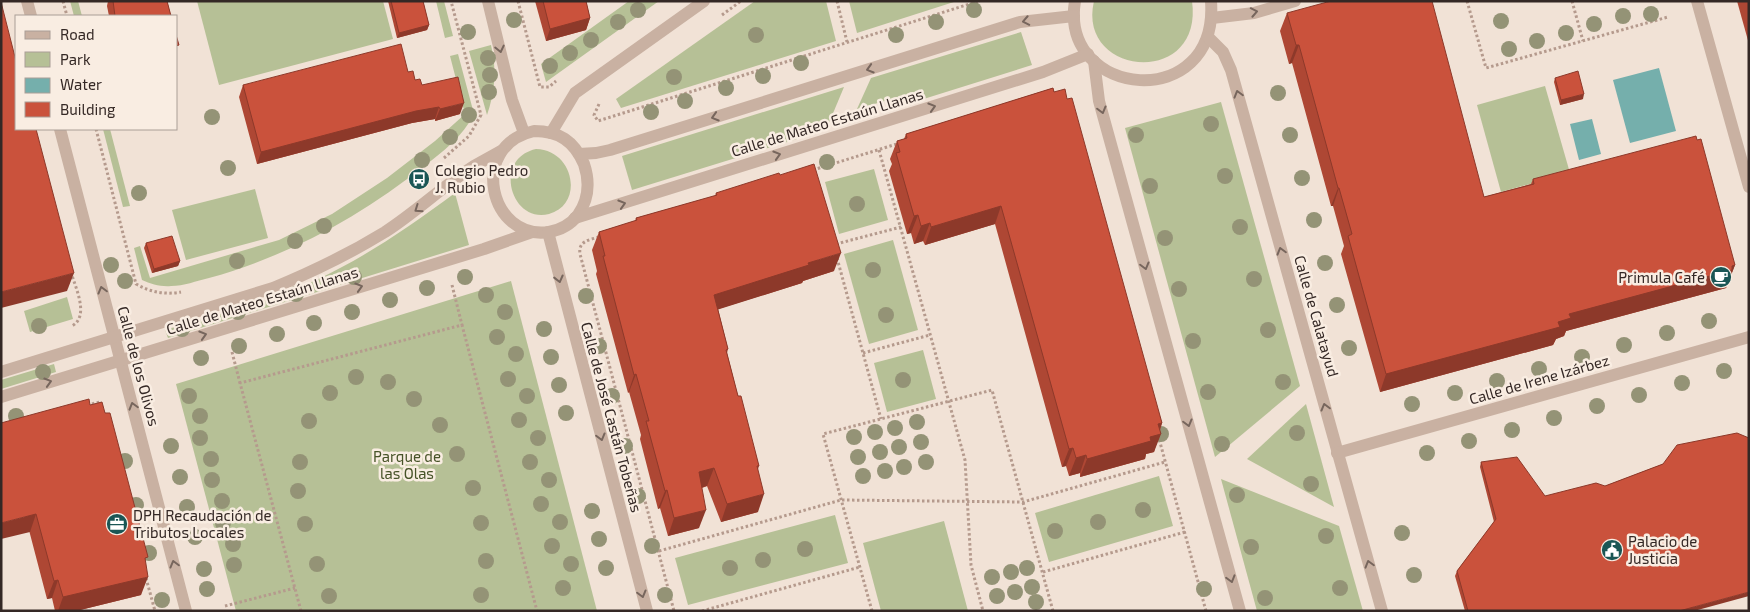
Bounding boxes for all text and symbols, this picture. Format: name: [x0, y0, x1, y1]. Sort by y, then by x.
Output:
one-way arrow: [1249, 7, 1258, 18]
legend: [15, 15, 178, 130]
one-way arrow: [1021, 15, 1030, 26]
text: Road: [60, 25, 95, 43]
one-way arrow: [494, 44, 505, 53]
text: Park: [60, 50, 91, 68]
one-way arrow: [867, 63, 875, 73]
text: Water: [60, 75, 102, 93]
street label: Calle de Mateo Estaún Llanas: [729, 84, 925, 160]
one-way arrow: [1233, 91, 1243, 99]
text: Building: [60, 100, 116, 118]
one-way arrow: [928, 102, 936, 112]
one-way arrow: [1096, 105, 1106, 113]
one-way arrow: [712, 112, 720, 122]
one-way arrow: [773, 151, 781, 161]
place label: Colegio Pedro J. Rubio: [435, 161, 528, 196]
bus stop icon: Colegio Pedro J. Rubio: [407, 167, 431, 191]
one-way arrow: [617, 199, 626, 209]
one-way arrow: [414, 203, 423, 212]
one-way arrow: [1277, 247, 1287, 255]
street label: Calle de Calatayud: [1291, 253, 1343, 379]
street label: Calle de Mateo Estaún Llanas: [164, 262, 360, 338]
one-way arrow: [1139, 262, 1150, 271]
cafe icon: Primula Café: [1709, 265, 1733, 289]
place label: Primula Café: [1618, 268, 1705, 286]
one-way arrow: [553, 275, 564, 284]
one-way arrow: [354, 283, 362, 293]
one-way arrow: [97, 285, 108, 294]
street label: Calle de los Olivos: [114, 304, 164, 428]
street label: Calle de José Castán Tobeñas: [578, 320, 646, 514]
one-way arrow: [199, 331, 207, 341]
street label: Calle de Irene Izárbez: [1467, 350, 1611, 408]
one-way arrow: [43, 378, 51, 388]
one-way arrow: [128, 403, 138, 411]
one-way arrow: [1320, 403, 1331, 412]
one-way arrow: [1182, 418, 1193, 427]
one-way arrow: [595, 432, 606, 441]
park label: Parque de las Olas: [373, 447, 441, 482]
place label: DPH Recaudación de Tributos Locales: [133, 506, 272, 541]
office icon: DPH Recaudación de Tributos Locales: [105, 512, 129, 536]
place label: Palacio de Justicia: [1628, 532, 1697, 567]
public building icon: Palacio de Justicia: [1600, 538, 1624, 562]
one-way arrow: [169, 559, 180, 568]
one-way arrow: [1364, 560, 1374, 568]
one-way arrow: [1226, 575, 1236, 583]
one-way arrow: [637, 589, 647, 597]

